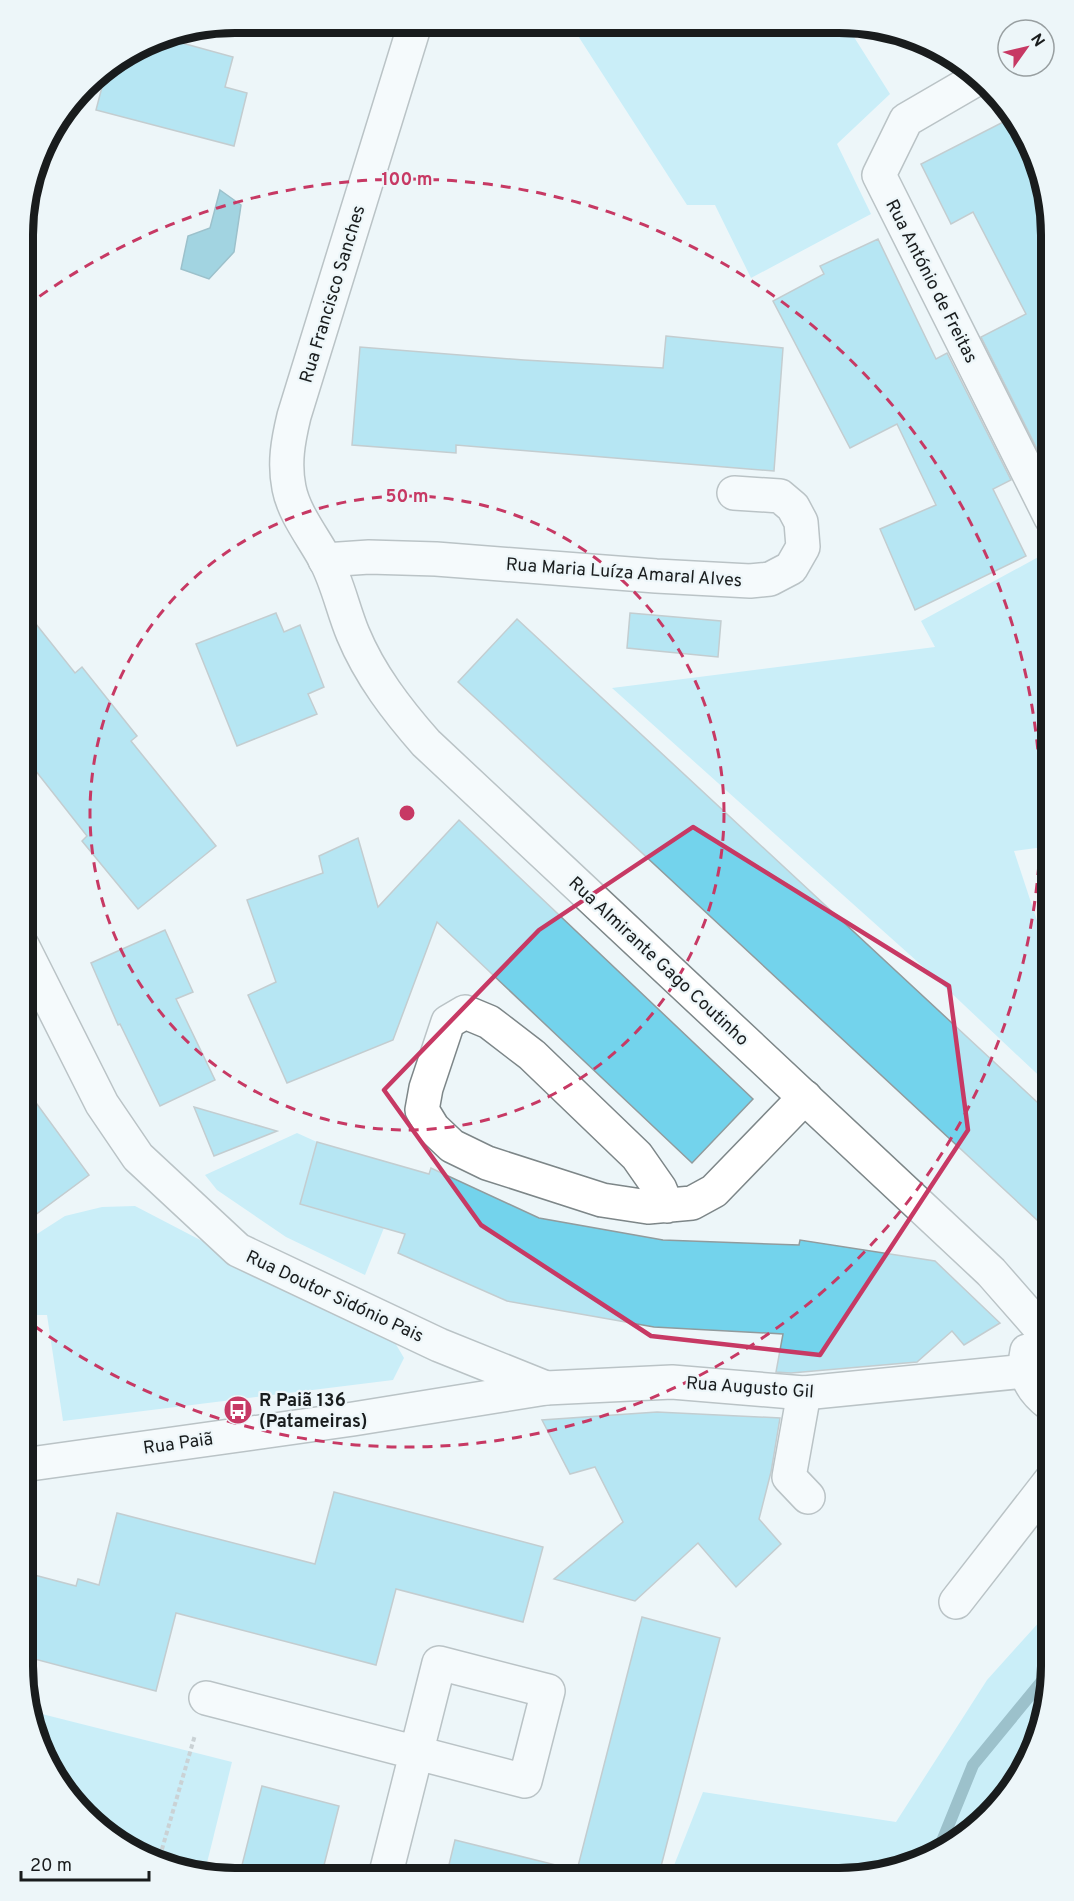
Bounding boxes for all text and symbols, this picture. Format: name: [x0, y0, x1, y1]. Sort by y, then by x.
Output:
north arrow: [996, 18, 1056, 78]
text: N: [1025, 30, 1048, 51]
text: 100 m: [381, 169, 433, 192]
street label: Rua António de Freitas: [879, 196, 982, 367]
street label: Rua Francisco Sanches: [295, 203, 371, 386]
text: 50 m: [385, 486, 429, 509]
street label: Rua Maria Luíza Amaral Alves: [505, 554, 743, 593]
centre of rings: [397, 803, 417, 823]
street label: Rua Almirante Gago Coutinho: [563, 872, 753, 1052]
street label: Rua Doutor Sidónio Pais: [242, 1246, 427, 1349]
street label: Rua Augusto Gil: [685, 1373, 815, 1404]
place label: R Paiã 136 (Patameiras): [259, 1390, 368, 1434]
bus stop icon: R Paiã 136 (Patameiras): [222, 1394, 254, 1426]
street label: Rua Paiã: [142, 1428, 215, 1461]
scale bar: [21, 1844, 148, 1882]
text: 20 m: [30, 1855, 72, 1878]

